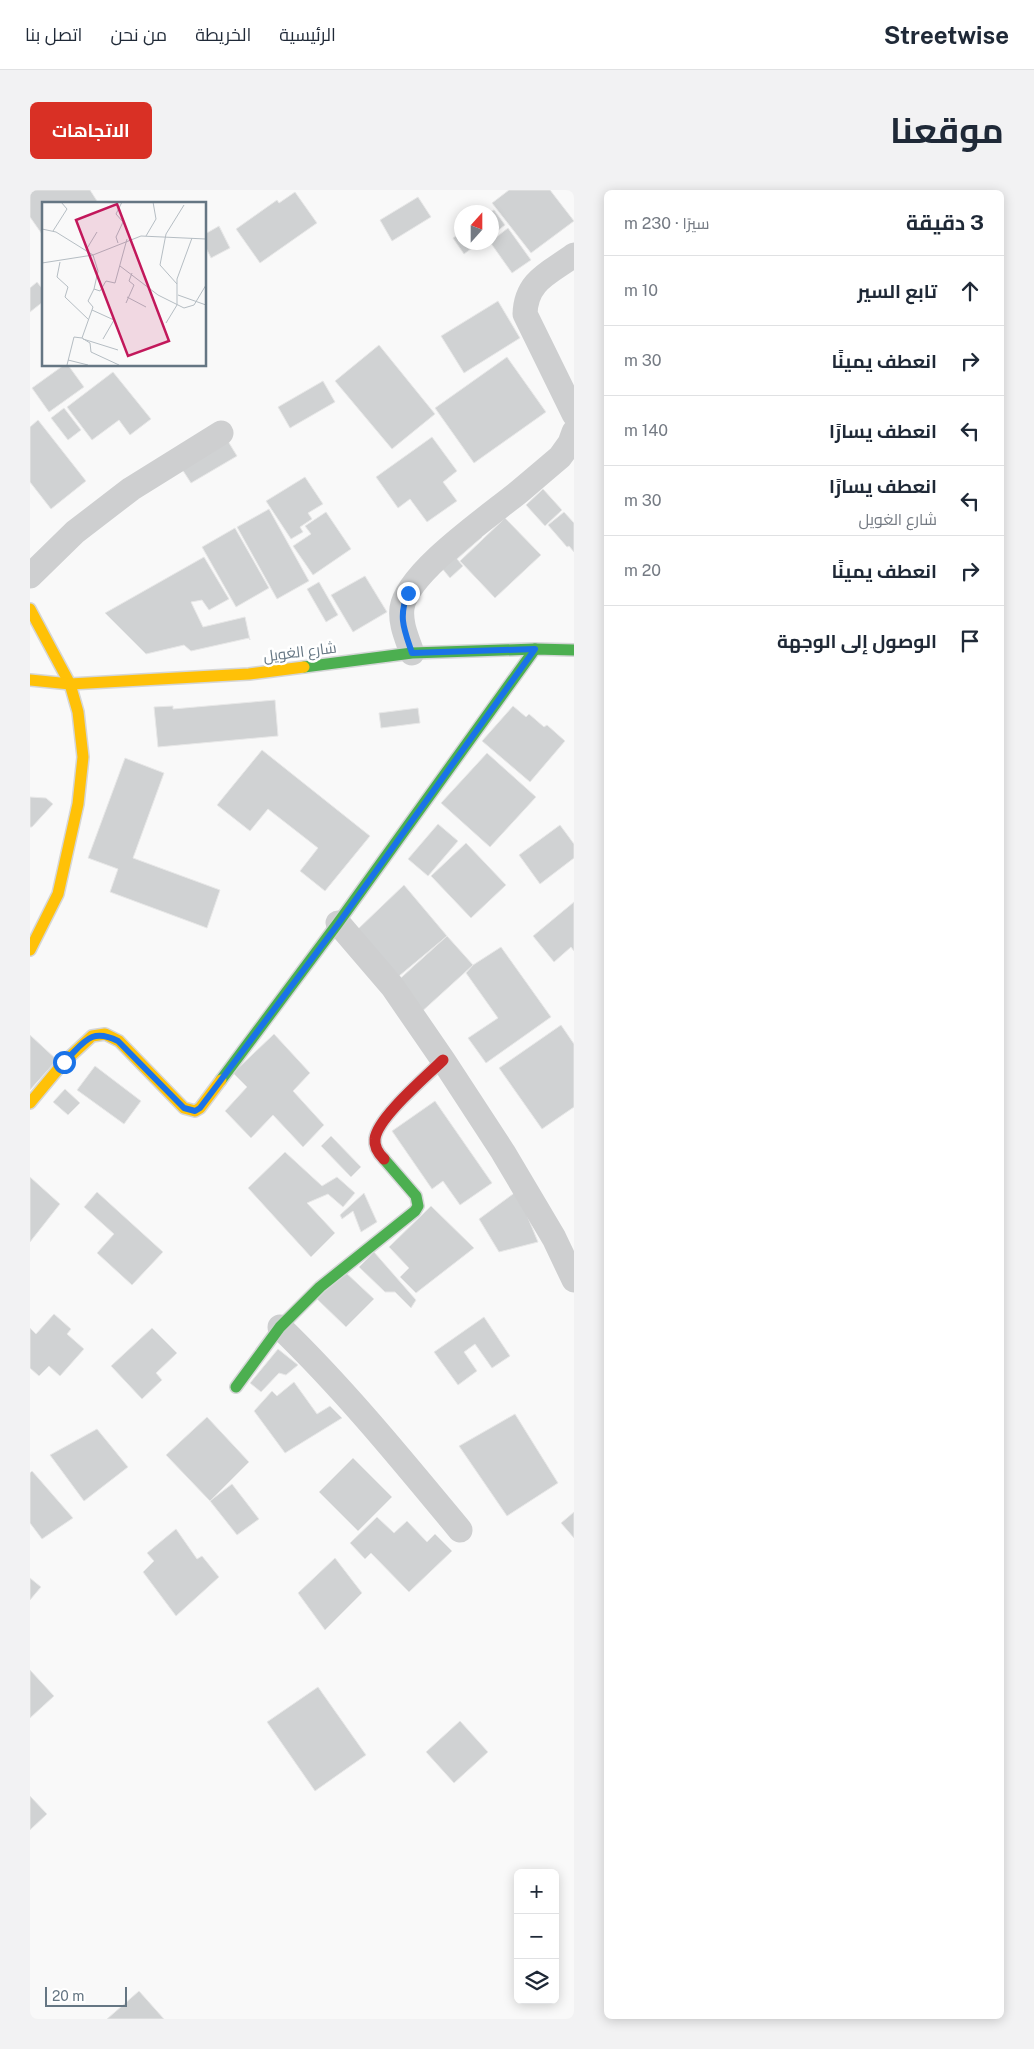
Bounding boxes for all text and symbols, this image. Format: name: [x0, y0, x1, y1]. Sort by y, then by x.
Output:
text: Streetwise: [884, 21, 1009, 49]
text: اتصل بنا: [25, 24, 82, 45]
text: من نحن: [110, 24, 167, 45]
text: الخريطة: [195, 24, 251, 45]
text: الرئيسية: [279, 24, 336, 45]
button: الاتجاهات: [30, 102, 152, 159]
text: موقعنا: [890, 110, 1004, 151]
inset map: [42, 202, 206, 366]
north arrow: [454, 205, 499, 250]
text: 3 دقيقة: [906, 210, 984, 235]
text: سيرًا · 230 m: [624, 214, 709, 233]
icon: ahead: [956, 277, 984, 305]
text: تابع السير: [857, 280, 937, 302]
text: 10 m: [624, 281, 658, 300]
icon: right: [956, 347, 984, 375]
text: انعطف يمينًا: [831, 350, 937, 372]
text: 30 m: [624, 351, 662, 370]
icon: left: [956, 417, 984, 445]
text: انعطف يسارًا: [829, 420, 937, 442]
text: 140 m: [624, 421, 668, 440]
text: انعطف يسارًا: [829, 475, 937, 497]
icon: left: [956, 487, 984, 515]
text: 30 m: [624, 491, 662, 510]
text: شارع الغويل: [859, 510, 937, 529]
icon: right: [956, 557, 984, 585]
text: انعطف يمينًا: [831, 560, 937, 582]
text: 20 m: [624, 561, 661, 580]
route end: [397, 582, 420, 605]
icon: arrive: [956, 627, 984, 655]
text: الوصول إلى الوجهة: [777, 630, 937, 652]
street label: شارع الغويل: [262, 639, 338, 667]
route start: [53, 1051, 76, 1074]
map controls: [514, 1869, 559, 2004]
button: +: [514, 1869, 559, 1914]
button: −: [514, 1914, 559, 1959]
button: layers: [514, 1959, 559, 2004]
scale bar: [45, 1984, 128, 2007]
text: 20 m: [52, 1988, 84, 2004]

